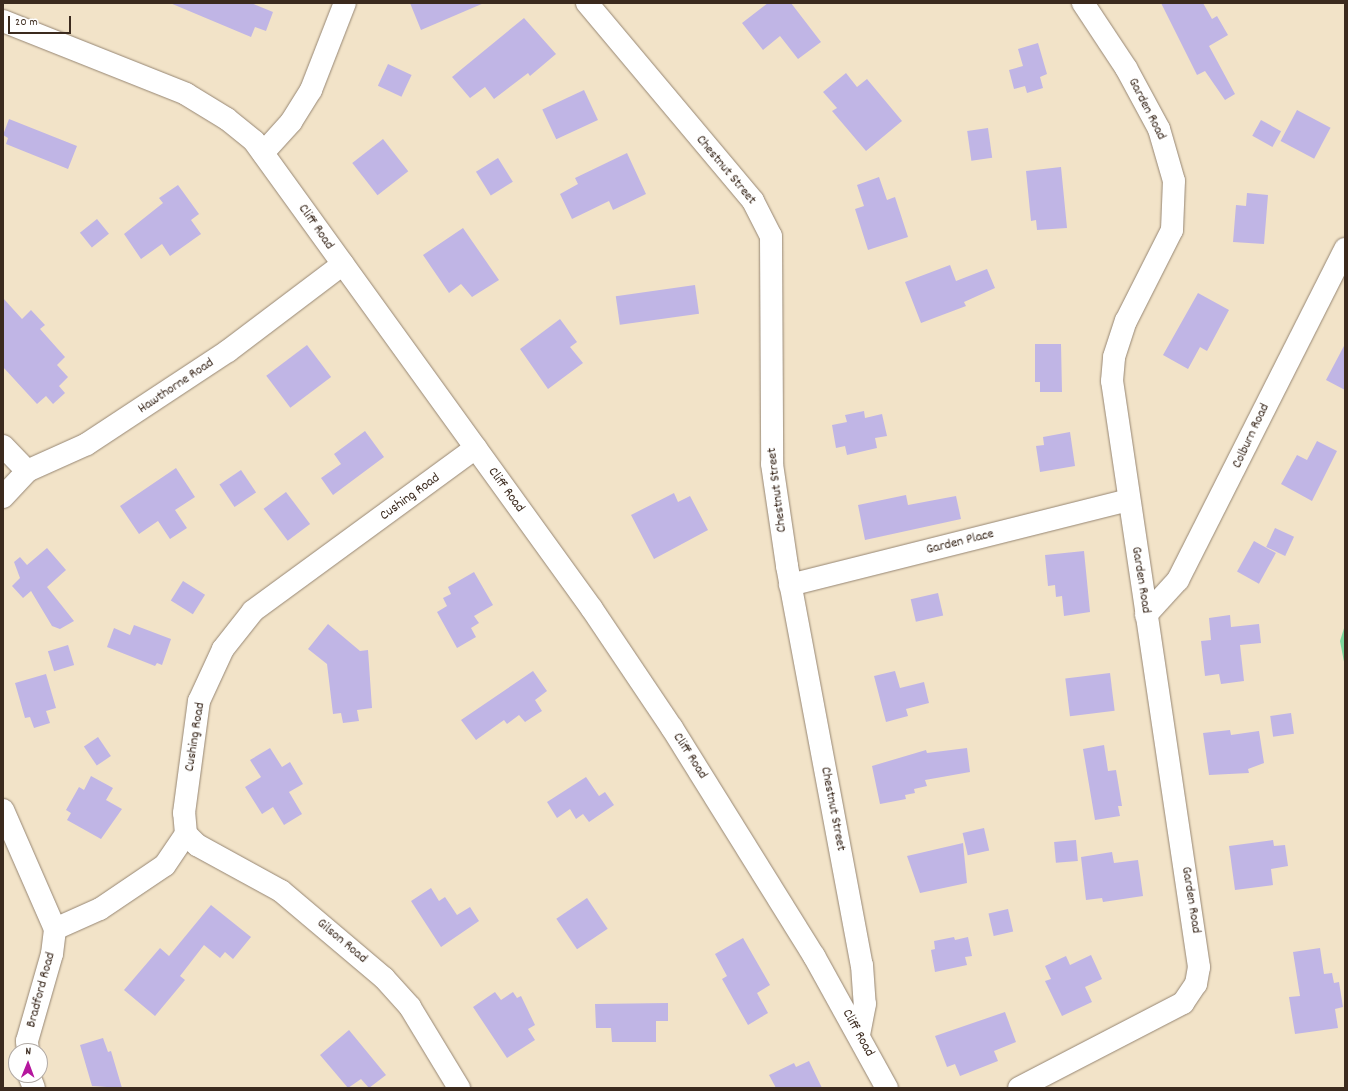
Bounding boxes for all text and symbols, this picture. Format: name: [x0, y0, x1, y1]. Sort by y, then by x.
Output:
scale bar: [10, 8, 73, 34]
text: 20 m: [15, 14, 38, 31]
street label: Garden Road: [1124, 75, 1170, 143]
street label: Chestnut Street: [692, 132, 760, 208]
street label: Cliff Road: [294, 201, 338, 253]
street label: Hawthorne Road: [135, 354, 217, 418]
street label: Colburn Road: [1229, 401, 1273, 471]
street label: Chestnut Street: [763, 447, 791, 533]
street label: Cliff Road: [484, 464, 528, 516]
street label: Cushing Road: [377, 470, 443, 524]
street label: Garden Place: [924, 525, 996, 559]
street label: Garden Road: [1127, 545, 1155, 615]
street label: Cushing Road: [181, 701, 209, 773]
street label: Cliff Road: [669, 730, 711, 782]
street label: Chestnut Street: [817, 765, 849, 853]
street label: Garden Road: [1177, 865, 1205, 935]
street label: Gilson Road: [313, 915, 371, 967]
street label: Bradford Road: [23, 951, 59, 1029]
street label: Cliff Road: [838, 1006, 878, 1060]
north arrow: [8, 1043, 48, 1083]
text: N: [25, 1044, 31, 1060]

